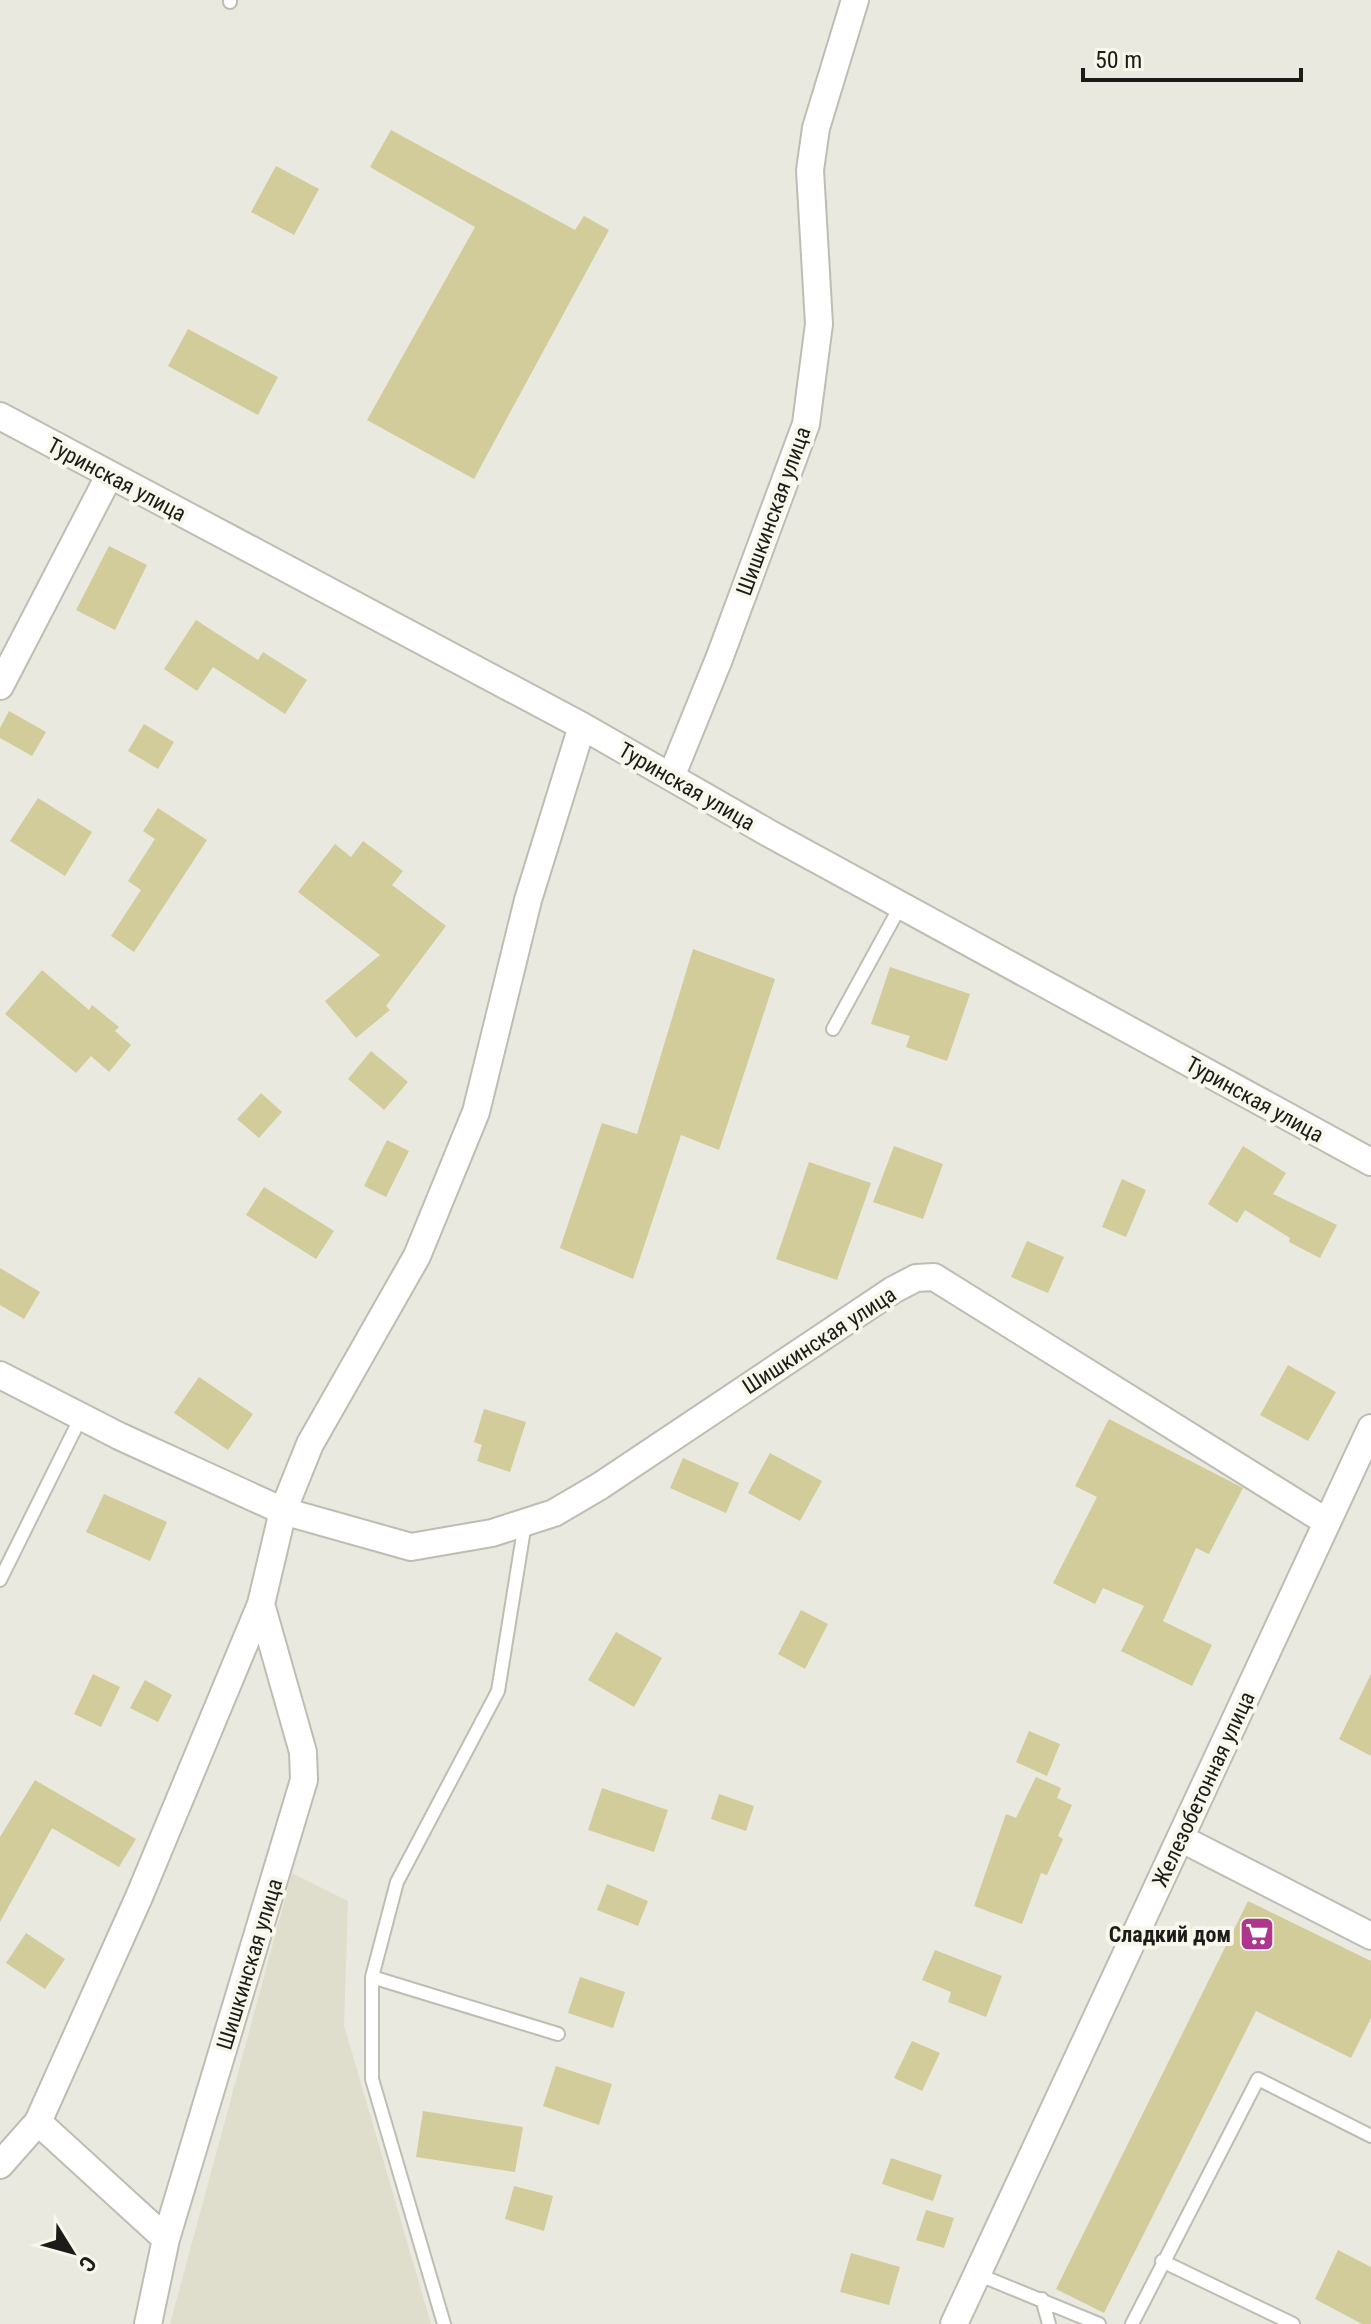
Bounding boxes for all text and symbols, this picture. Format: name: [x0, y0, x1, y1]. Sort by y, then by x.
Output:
scale bar: [1083, 32, 1301, 82]
text: 50 m: [1095, 46, 1142, 74]
street label: Шишкинская улица: [731, 423, 816, 599]
street label: Туринская улица: [43, 432, 190, 526]
street label: Туринская улица: [614, 737, 759, 836]
street label: Туринская улица: [1182, 1051, 1328, 1148]
street label: Шишкинская улица: [738, 1282, 901, 1399]
street label: Железобетонная улица: [1147, 1688, 1260, 1891]
street label: Шишкинская улица: [212, 1875, 287, 2053]
supermarket icon: Сладкий дом: [1238, 1915, 1276, 1953]
place label: Сладкий дом: [1109, 1922, 1231, 1947]
north arrow: [32, 2212, 112, 2292]
text: С: [74, 2251, 101, 2276]

